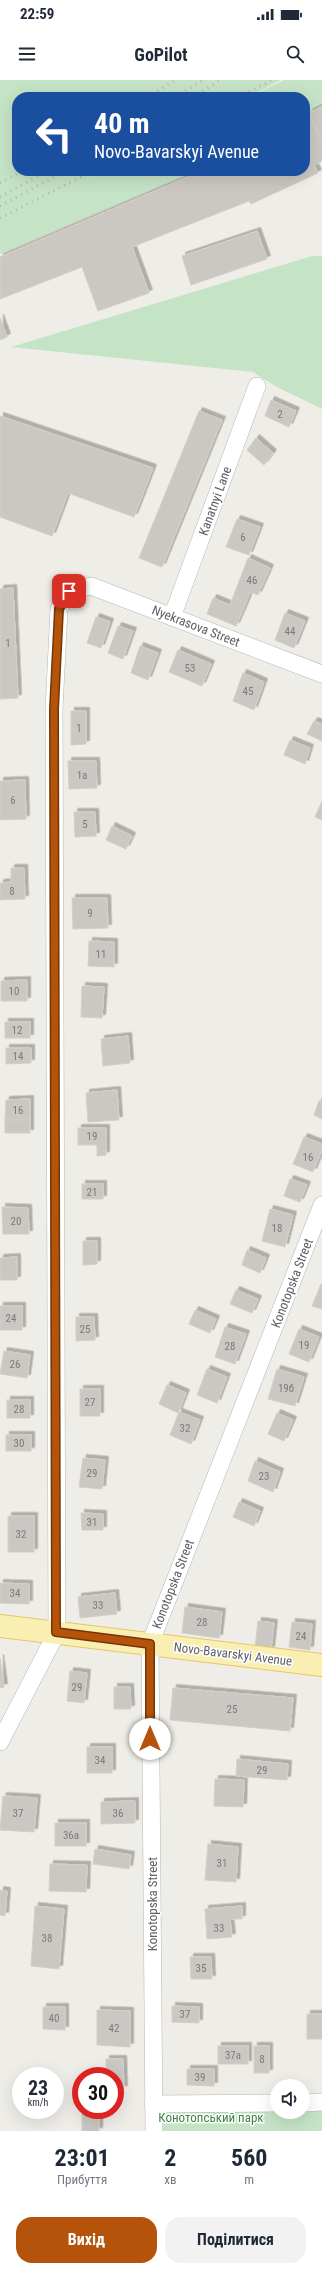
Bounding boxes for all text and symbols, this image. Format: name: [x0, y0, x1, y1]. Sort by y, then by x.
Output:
text: 22:59: [20, 5, 54, 23]
icon: menu: [16, 43, 38, 65]
icon: search: [284, 43, 306, 65]
text: GoPilot: [134, 44, 188, 65]
text: 40 m: [94, 107, 150, 140]
icon: left: [28, 108, 80, 160]
text: Novo-Bavarskyi Avenue: [94, 141, 259, 162]
house number: 2: [277, 408, 283, 421]
street label: Kanatnyi Lane: [196, 465, 234, 537]
house number: 6: [240, 531, 246, 544]
pin: [52, 574, 86, 608]
house number: 46: [247, 574, 257, 587]
icon: arrive: [58, 580, 80, 602]
street label: Nyekrasova Street: [150, 602, 242, 650]
house number: 44: [285, 625, 296, 638]
house number: 1: [5, 637, 11, 650]
house number: 53: [185, 662, 195, 675]
house number: 45: [243, 685, 253, 698]
house number: 1: [76, 722, 82, 735]
house number: 1а: [77, 769, 87, 782]
house number: 6: [10, 794, 16, 807]
house number: 5: [82, 818, 88, 831]
house number: 8: [9, 885, 15, 898]
house number: 9: [87, 907, 93, 920]
house number: 11: [96, 948, 106, 961]
house number: 10: [9, 985, 19, 998]
house number: 12: [12, 1024, 22, 1037]
house number: 14: [13, 1050, 24, 1063]
house number: 16: [13, 1104, 23, 1117]
house number: 19: [87, 1130, 97, 1143]
house number: 16: [303, 1151, 313, 1164]
house number: 21: [87, 1186, 97, 1199]
house number: 20: [11, 1215, 21, 1228]
house number: 18: [272, 1222, 282, 1235]
street label: Konotopska Street: [268, 1236, 316, 1330]
house number: 24: [6, 1312, 17, 1325]
house number: 25: [80, 1323, 90, 1336]
house number: 19: [299, 1339, 309, 1352]
house number: 28: [225, 1340, 235, 1353]
house number: 26: [10, 1358, 20, 1371]
house number: 19б: [278, 1382, 294, 1395]
house number: 27: [85, 1396, 95, 1409]
house number: 28: [14, 1403, 24, 1416]
house number: 32: [180, 1422, 190, 1435]
house number: 30: [14, 1437, 24, 1450]
house number: 29: [87, 1467, 97, 1480]
house number: 23: [259, 1470, 269, 1483]
house number: 31: [87, 1516, 97, 1529]
house number: 32: [16, 1528, 26, 1541]
street label: Konotopska Street: [149, 1537, 197, 1631]
house number: 34: [10, 1587, 21, 1600]
house number: 33: [93, 1599, 103, 1612]
house number: 28: [197, 1616, 207, 1629]
house number: 24: [296, 1630, 307, 1643]
street label: Novo-Bavarskyi Avenue: [173, 1639, 293, 1669]
house number: 29: [72, 1681, 82, 1694]
house number: 25: [227, 1703, 237, 1716]
position arrow: [129, 1718, 171, 1760]
house number: 34: [95, 1754, 106, 1767]
house number: 29: [257, 1764, 267, 1777]
house number: 37: [13, 1807, 23, 1820]
house number: 36: [113, 1807, 123, 1820]
house number: 36а: [63, 1829, 79, 1842]
street label: Konotopska Street: [145, 1857, 160, 1951]
house number: 31: [217, 1857, 227, 1870]
house number: 33: [214, 1922, 224, 1935]
house number: 38: [42, 1932, 52, 1945]
house number: 35: [196, 1962, 206, 1975]
house number: 37: [180, 2008, 190, 2021]
house number: 40: [49, 2012, 59, 2025]
house number: 42: [109, 2022, 119, 2035]
house number: 37а: [225, 2049, 241, 2062]
house number: 8: [259, 2053, 265, 2066]
speed limit sign: 30: [72, 2067, 124, 2119]
house number: 39: [195, 2071, 205, 2084]
text: 23: [28, 2076, 48, 2100]
map controls: [270, 2079, 310, 2119]
button: sound: [270, 2079, 310, 2119]
text: km/h: [28, 2097, 48, 2108]
park label: Конотопський парк: [158, 2110, 264, 2125]
text: 23:01: [55, 2144, 110, 2172]
text: 2: [164, 2144, 176, 2172]
text: 560: [231, 2144, 267, 2172]
text: Прибуття: [57, 2172, 107, 2187]
text: хв: [164, 2172, 176, 2187]
text: m: [244, 2172, 254, 2187]
button: Вихід: [16, 2217, 157, 2263]
button: Поділитися: [165, 2217, 306, 2263]

